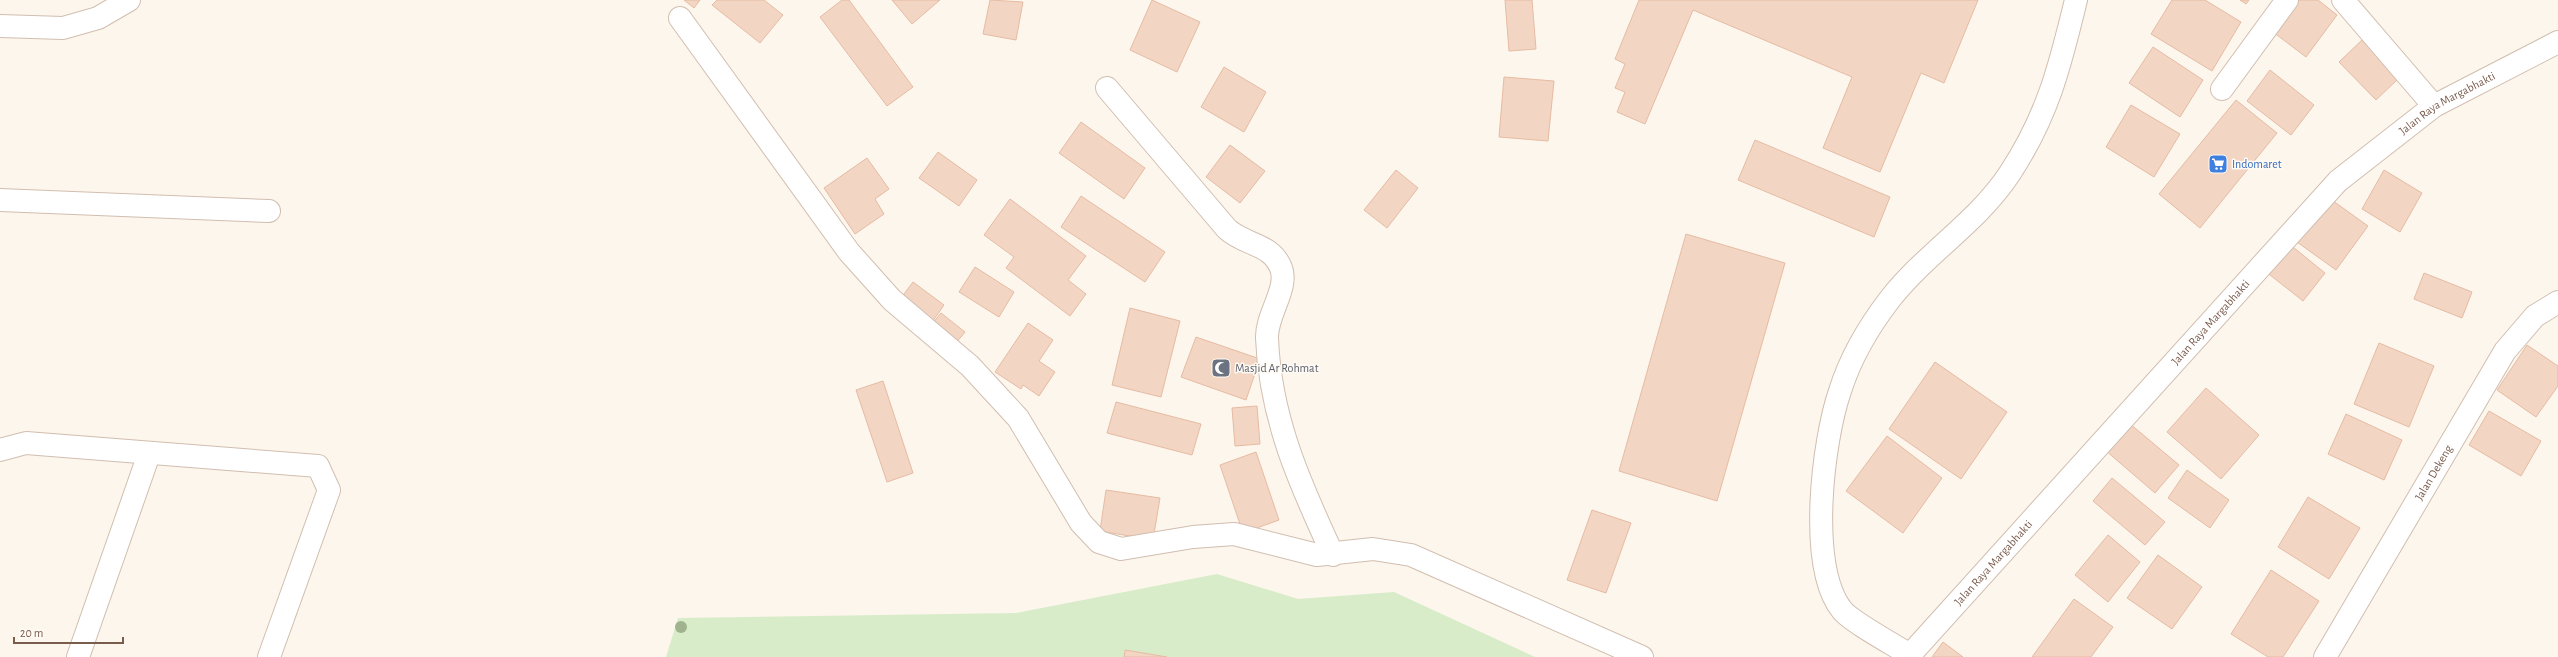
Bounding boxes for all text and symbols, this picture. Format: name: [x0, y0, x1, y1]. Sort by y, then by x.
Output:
street label: Jalan Raya Margabhakti: [2397, 70, 2497, 137]
supermarket icon: Indomaret: [2207, 153, 2229, 175]
place label: Indomaret: [2232, 158, 2282, 170]
street label: Jalan Raya Margabhakti: [2169, 277, 2252, 367]
mosque icon: Masjid Ar Rohmat: [1210, 357, 1232, 379]
place label: Masjid Ar Rohmat: [1235, 362, 1319, 375]
street label: Jalan Dekeng: [2413, 443, 2454, 502]
street label: Jalan Raya Margabhakti: [1952, 518, 2034, 608]
scale bar: [14, 619, 123, 645]
text: 20 m: [20, 627, 43, 639]

